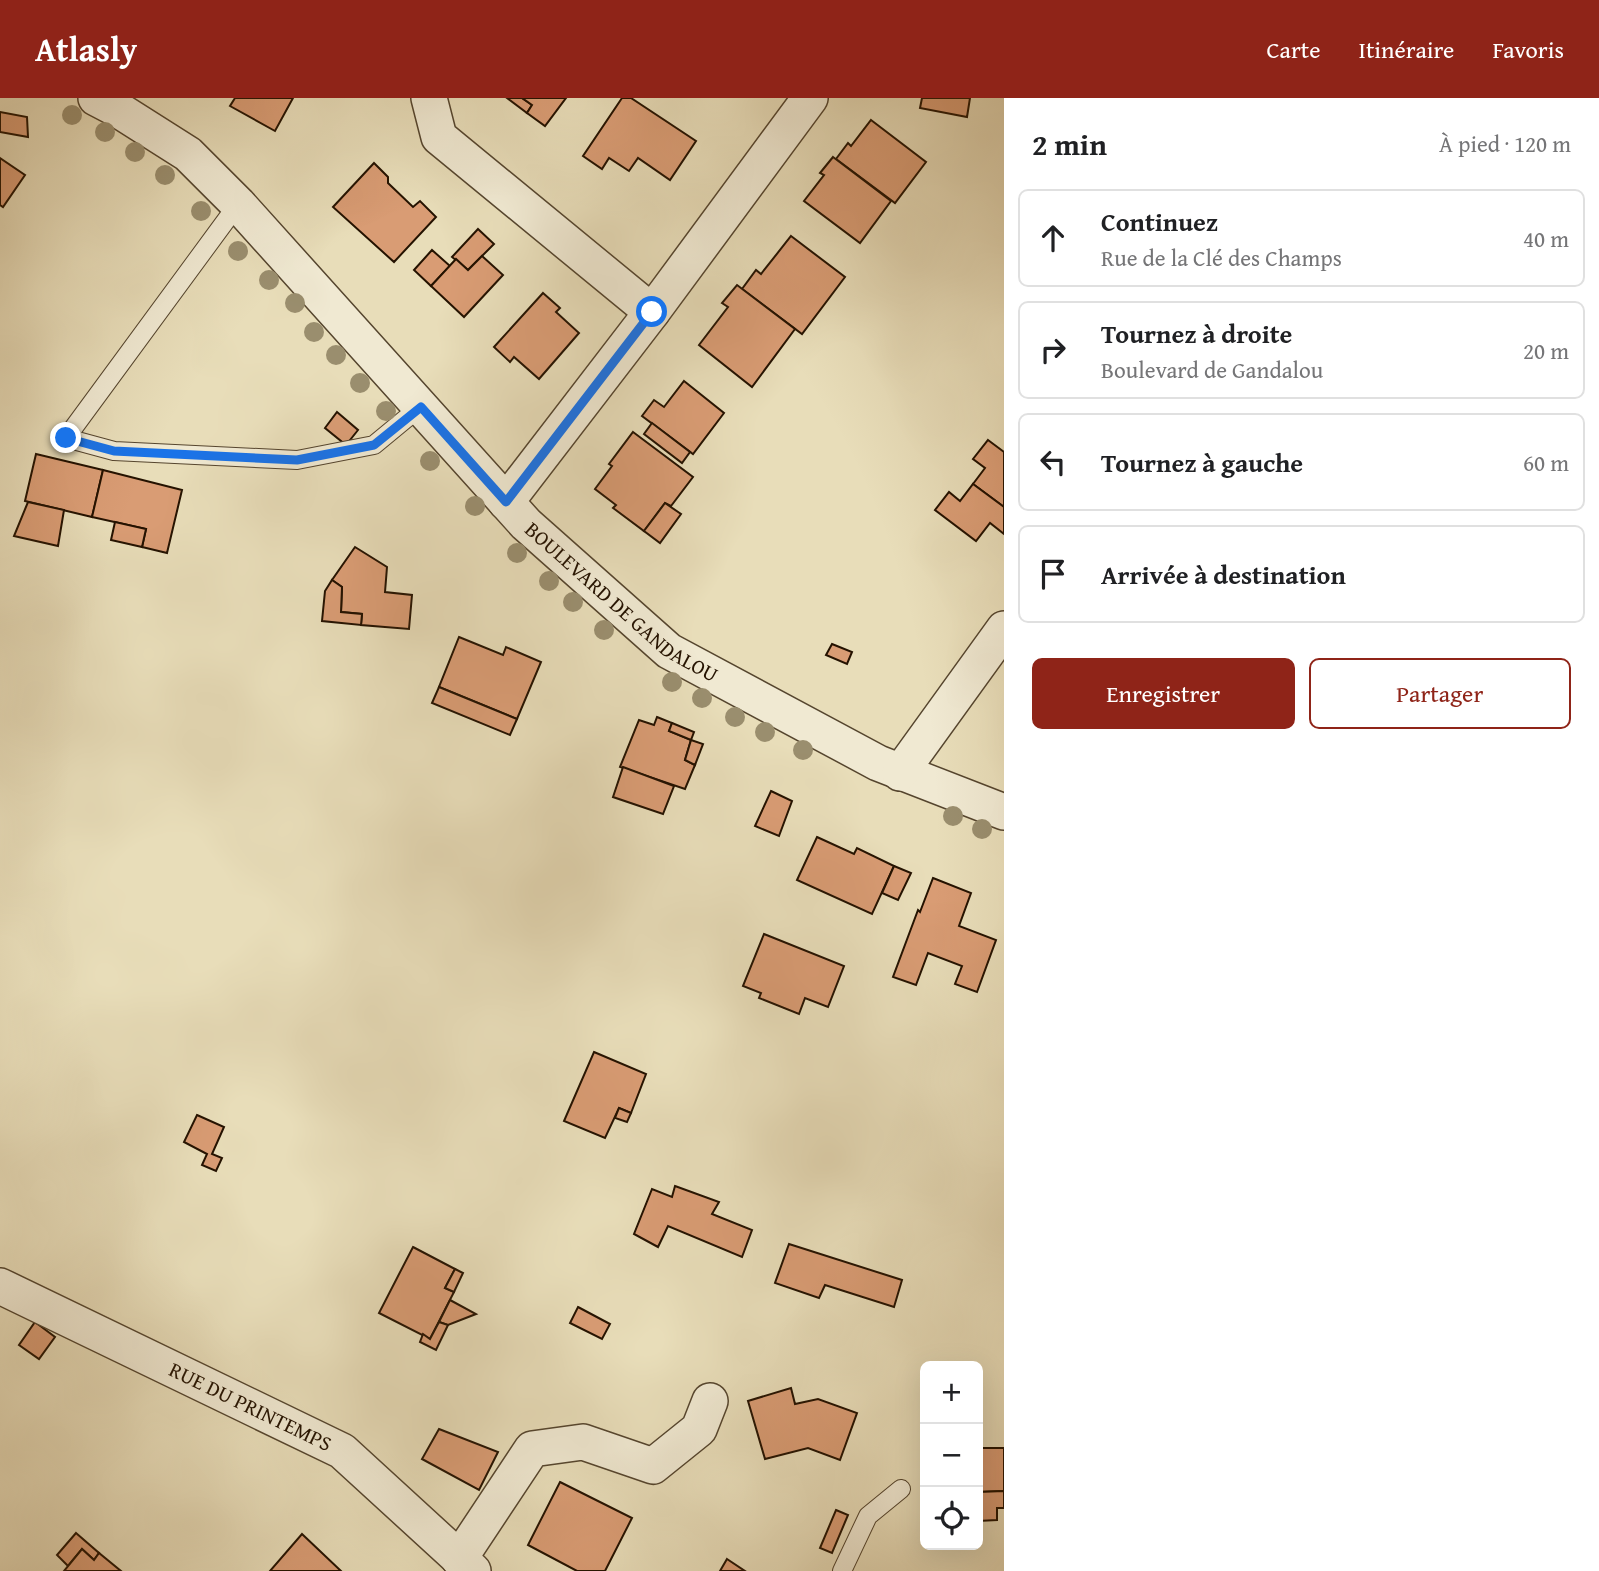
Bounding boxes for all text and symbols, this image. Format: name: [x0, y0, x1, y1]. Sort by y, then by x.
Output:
text: Atlasly: [35, 25, 137, 73]
text: Carte: [1267, 32, 1321, 67]
text: Itinéraire: [1359, 32, 1454, 67]
text: Favoris: [1492, 32, 1564, 67]
text: 2 min: [1032, 122, 1107, 166]
text: À pied · 120 m: [1439, 127, 1571, 160]
text: Continuez: [1101, 202, 1218, 241]
icon: ahead: [1034, 219, 1072, 257]
text: 40 m: [1523, 222, 1569, 255]
text: Rue de la Clé des Champs: [1101, 241, 1342, 274]
route start: [636, 296, 667, 327]
text: Tournez à droite: [1101, 314, 1292, 353]
icon: right: [1034, 331, 1072, 369]
text: 20 m: [1523, 334, 1569, 367]
text: Boulevard de Gandalou: [1101, 353, 1323, 386]
route end: [50, 422, 81, 453]
icon: left: [1034, 443, 1072, 481]
text: Tournez à gauche: [1101, 443, 1303, 482]
text: 60 m: [1523, 446, 1569, 479]
street label: BOULEVARD DE GANDALOU: [518, 514, 724, 690]
icon: arrive: [1034, 555, 1072, 593]
text: Arrivée à destination: [1101, 555, 1346, 594]
button: Enregistrer: [1032, 658, 1295, 729]
button: Partager: [1309, 658, 1571, 729]
street label: RUE DU PRINTEMPS: [164, 1354, 337, 1459]
map controls: [920, 1361, 983, 1550]
button: +: [920, 1361, 983, 1424]
button: −: [920, 1424, 983, 1487]
button: locate: [920, 1487, 983, 1550]

